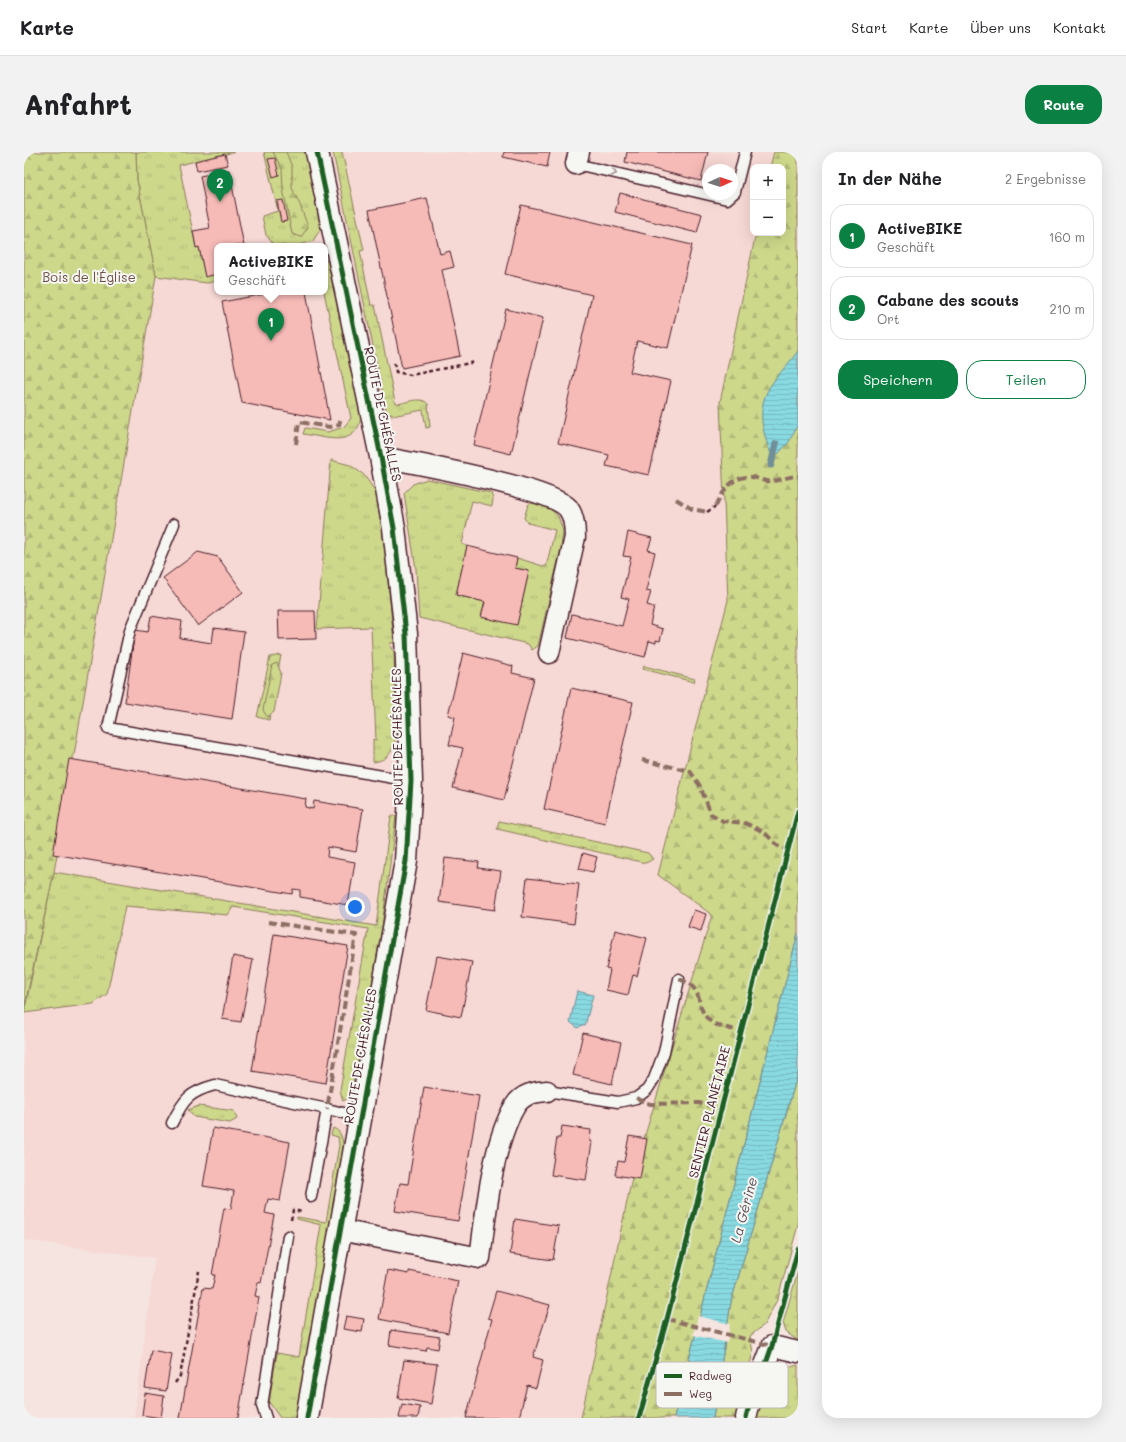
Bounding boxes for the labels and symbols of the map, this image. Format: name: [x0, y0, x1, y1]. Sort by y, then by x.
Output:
north arrow: [702, 164, 738, 200]
one-way arrow: [611, 168, 617, 176]
pin: 2: [207, 169, 233, 202]
park label: Bois de l'Église: [42, 268, 136, 285]
pin: 1: [258, 308, 284, 341]
street label: ROUTE DE CHÉSALLES: [361, 345, 406, 483]
street label: ROUTE DE CHÉSALLES: [387, 668, 406, 806]
your location: [345, 897, 365, 917]
street label: ROUTE DE CHÉSALLES: [339, 987, 380, 1125]
street label: SENTIER PLANÉTAIRE: [684, 1044, 733, 1180]
water label: La Gérine: [726, 1175, 761, 1245]
legend: [656, 1362, 788, 1408]
text: Radweg: [689, 1368, 732, 1383]
text: Weg: [689, 1386, 712, 1401]

